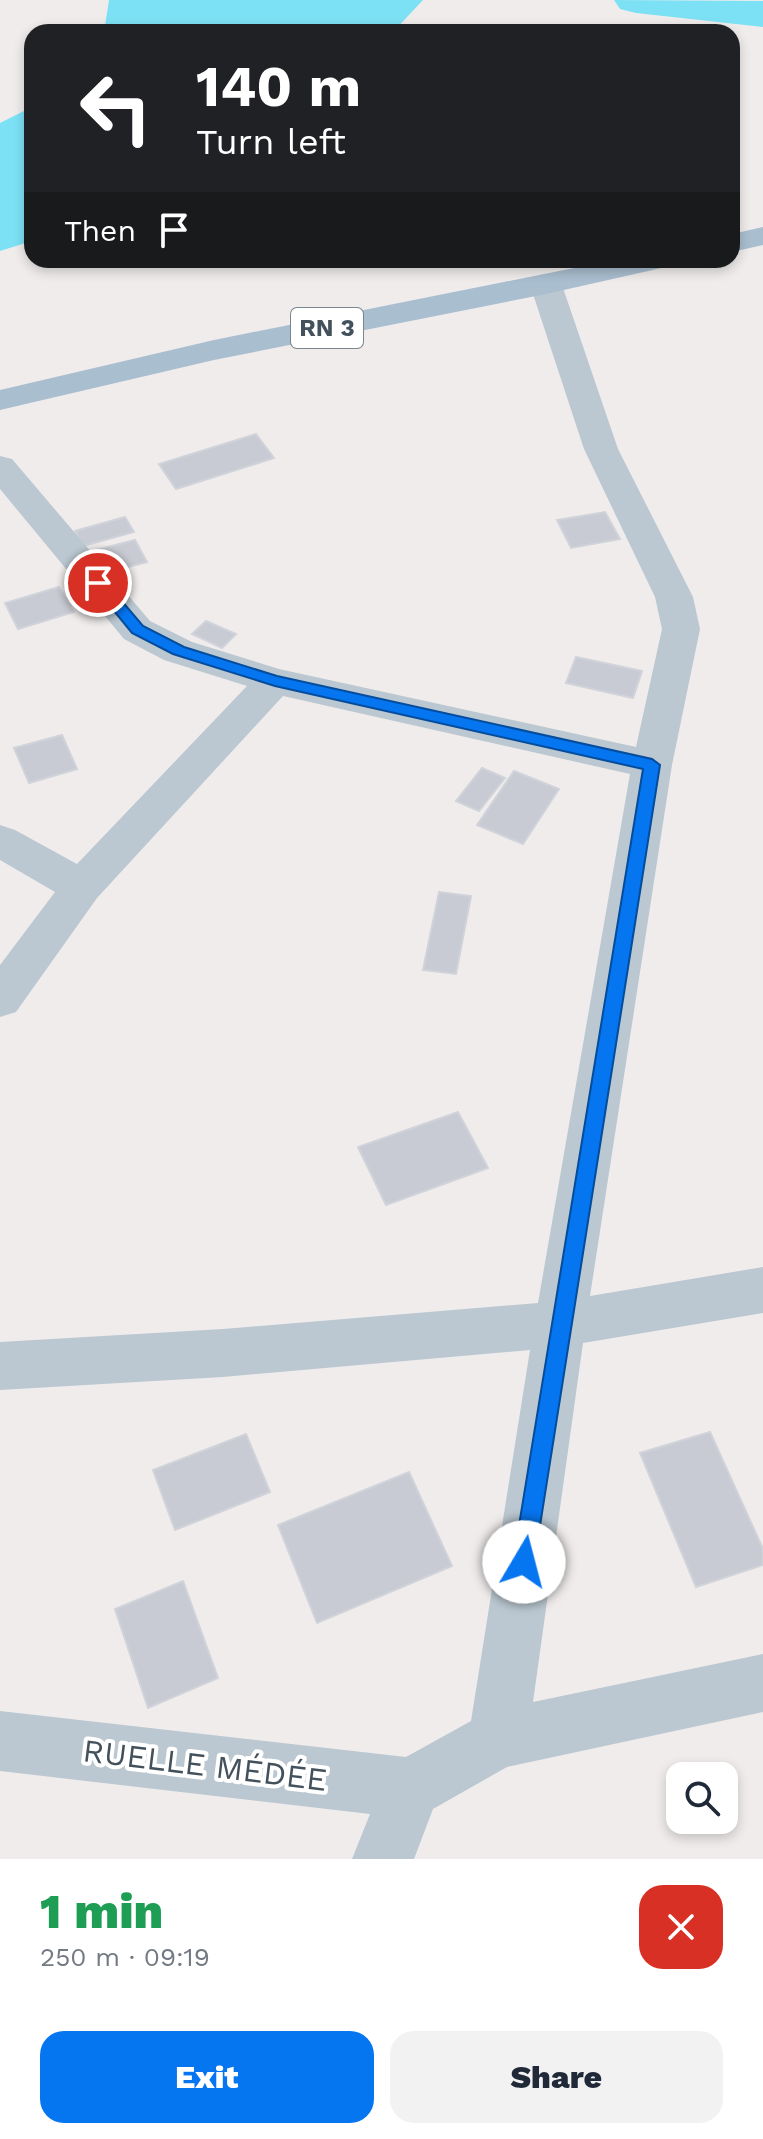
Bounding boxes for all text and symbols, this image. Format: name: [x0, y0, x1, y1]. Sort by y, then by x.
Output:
text: 140 m: [196, 54, 361, 120]
icon: left: [64, 56, 168, 160]
text: Turn left: [196, 121, 346, 163]
icon: arrive: [152, 208, 196, 252]
text: Then: [64, 213, 136, 248]
road number: RN 3: [291, 308, 363, 348]
pin: [64, 549, 132, 617]
icon: arrive: [76, 561, 120, 605]
position arrow: [482, 1520, 566, 1604]
street label: RUELLE MÉDÉE: [81, 1731, 329, 1799]
map controls: [666, 1762, 738, 1834]
button: search: [666, 1762, 738, 1834]
text: 1 min: [40, 1883, 163, 1940]
button: close: [639, 1885, 723, 1969]
text: 250 m · 09:19: [40, 1942, 210, 1972]
button: Exit: [40, 2031, 374, 2123]
button: Share: [390, 2031, 723, 2123]

